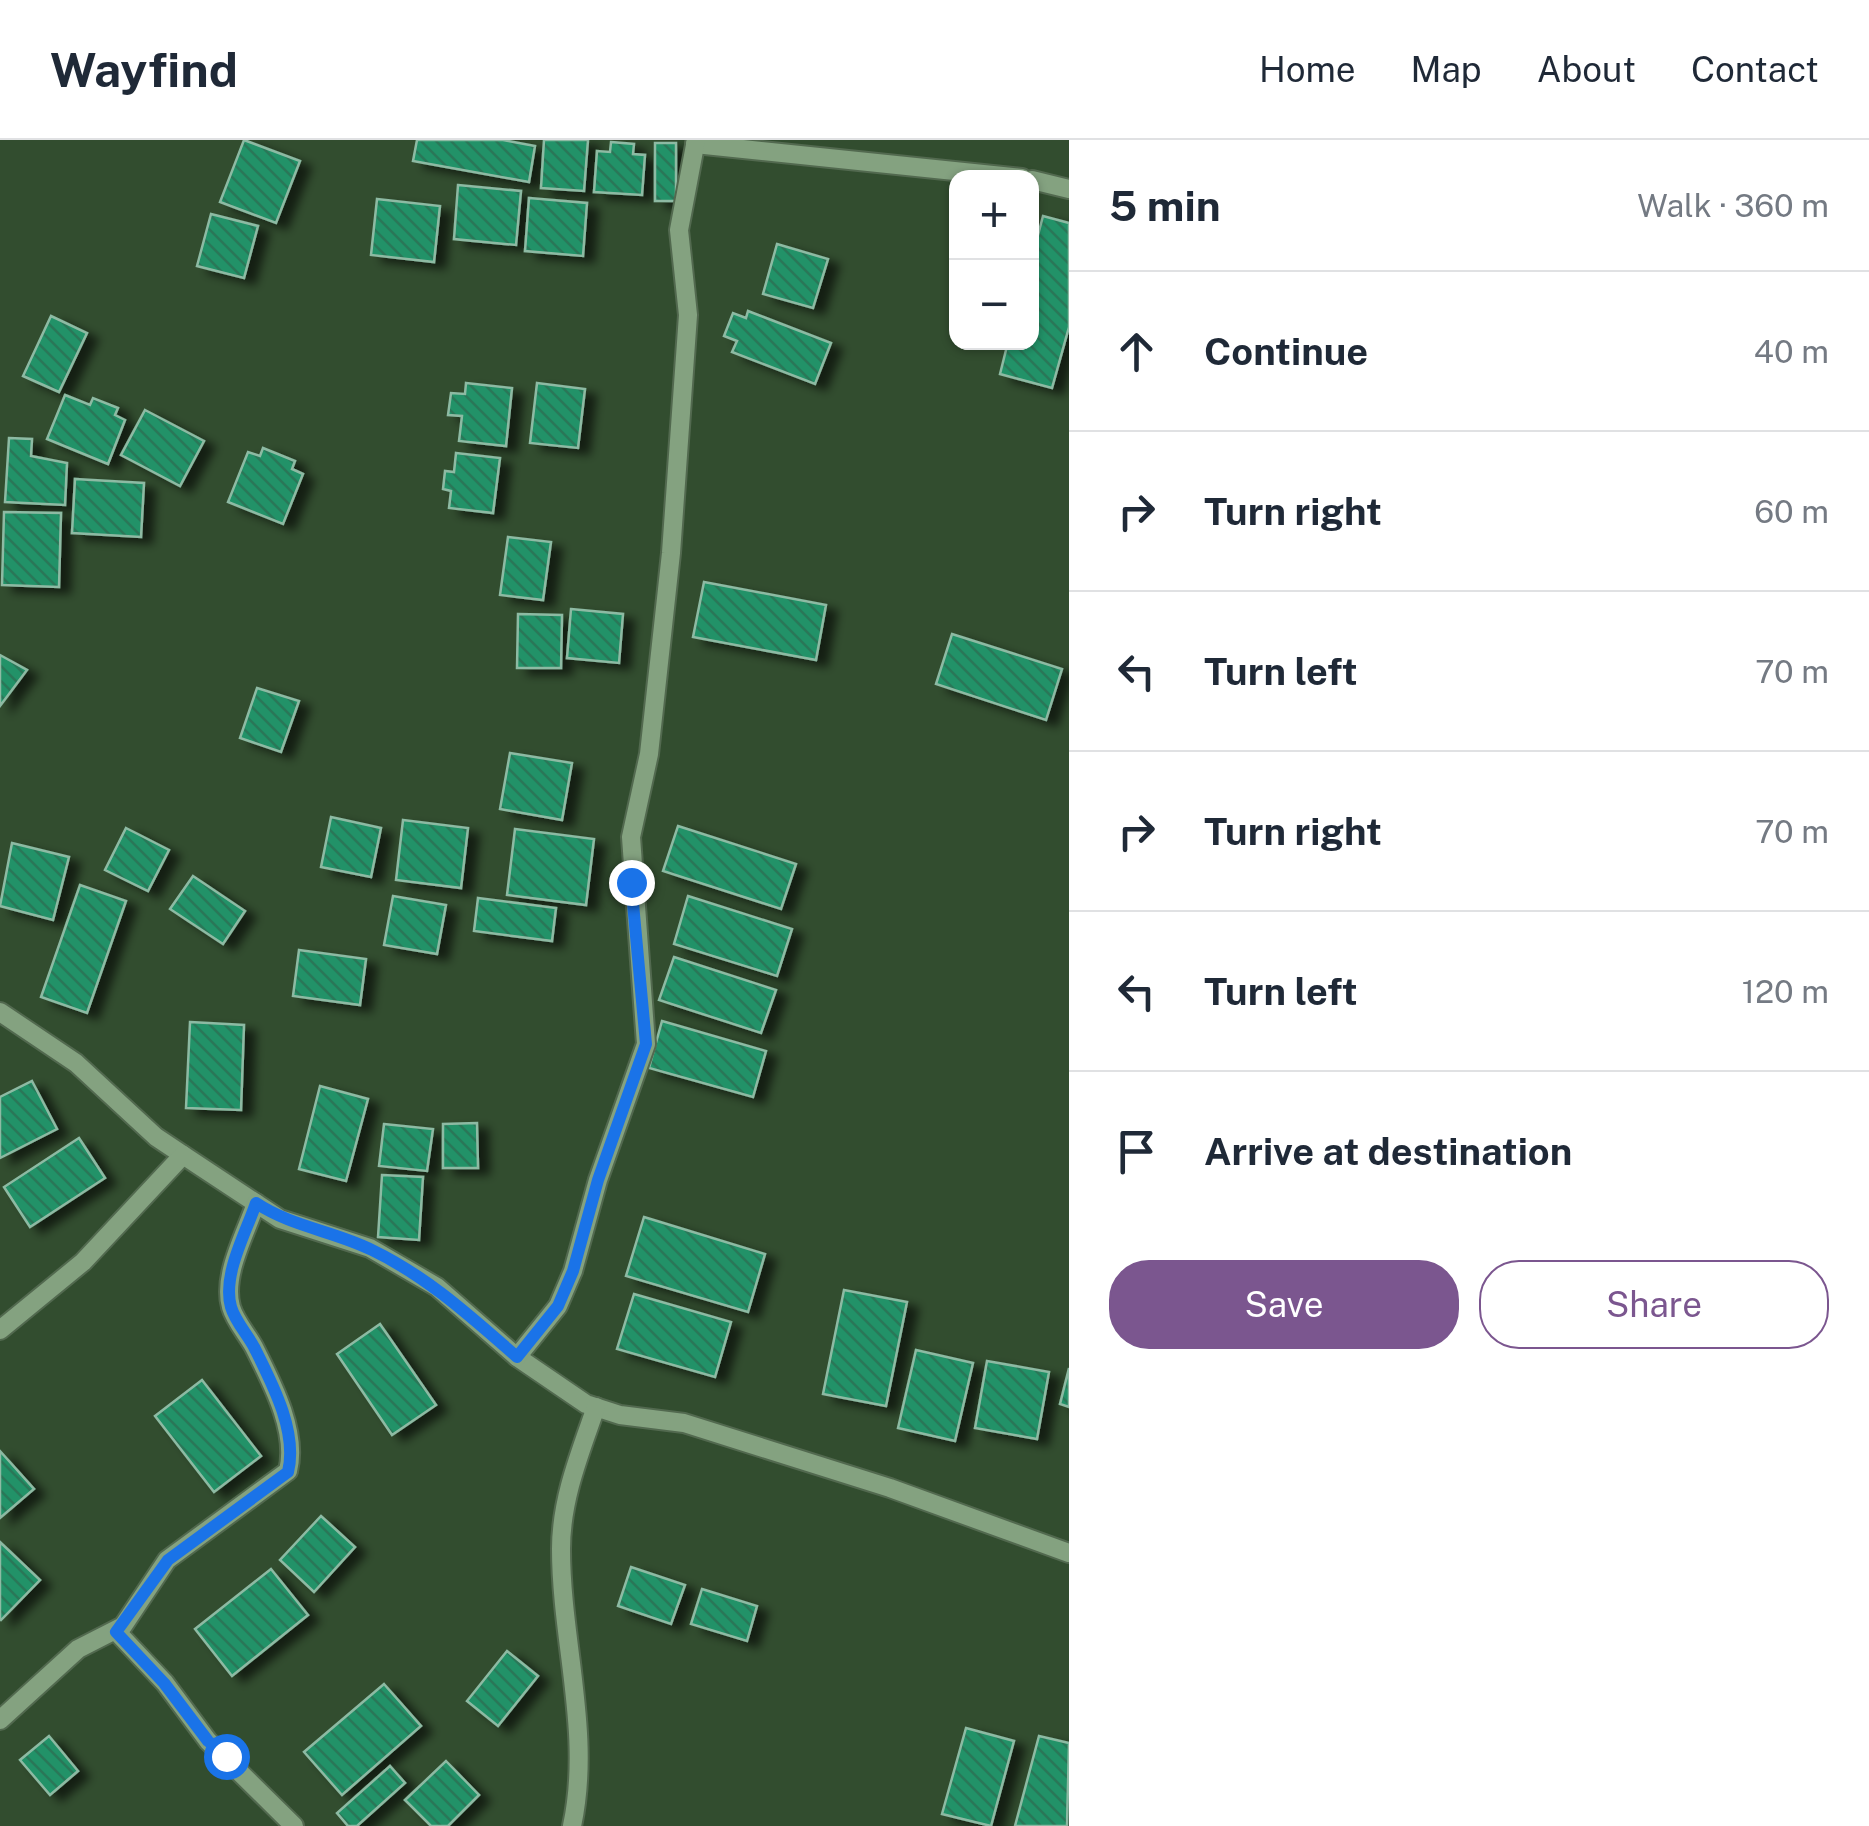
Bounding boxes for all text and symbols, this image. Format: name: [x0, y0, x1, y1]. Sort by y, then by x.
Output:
text: Wayfind: [50, 41, 238, 98]
text: Home: [1259, 49, 1356, 90]
text: Map: [1411, 49, 1482, 90]
text: About: [1537, 49, 1636, 90]
text: Contact: [1691, 49, 1819, 90]
map controls: [949, 170, 1039, 350]
button: +: [949, 170, 1039, 260]
text: 5 min: [1109, 181, 1221, 230]
text: Walk · 360 m: [1637, 187, 1829, 224]
button: −: [949, 260, 1039, 350]
icon: ahead: [1109, 324, 1164, 379]
text: Continue: [1204, 329, 1368, 374]
text: 40 m: [1754, 333, 1829, 370]
icon: right: [1109, 484, 1164, 539]
text: Turn right: [1204, 489, 1382, 534]
text: 60 m: [1754, 493, 1829, 530]
icon: left: [1109, 644, 1164, 699]
text: Turn left: [1204, 649, 1358, 694]
text: 70 m: [1755, 653, 1829, 690]
icon: right: [1109, 804, 1164, 859]
text: Turn right: [1204, 809, 1382, 854]
text: 70 m: [1755, 813, 1829, 850]
route end: [609, 860, 655, 906]
icon: left: [1109, 964, 1164, 1019]
text: Turn left: [1204, 969, 1358, 1014]
text: 120 m: [1742, 973, 1829, 1010]
icon: arrive: [1109, 1124, 1164, 1179]
text: Arrive at destination: [1204, 1129, 1572, 1174]
button: Save: [1109, 1260, 1459, 1349]
button: Share: [1479, 1260, 1829, 1349]
route start: [204, 1734, 250, 1780]

